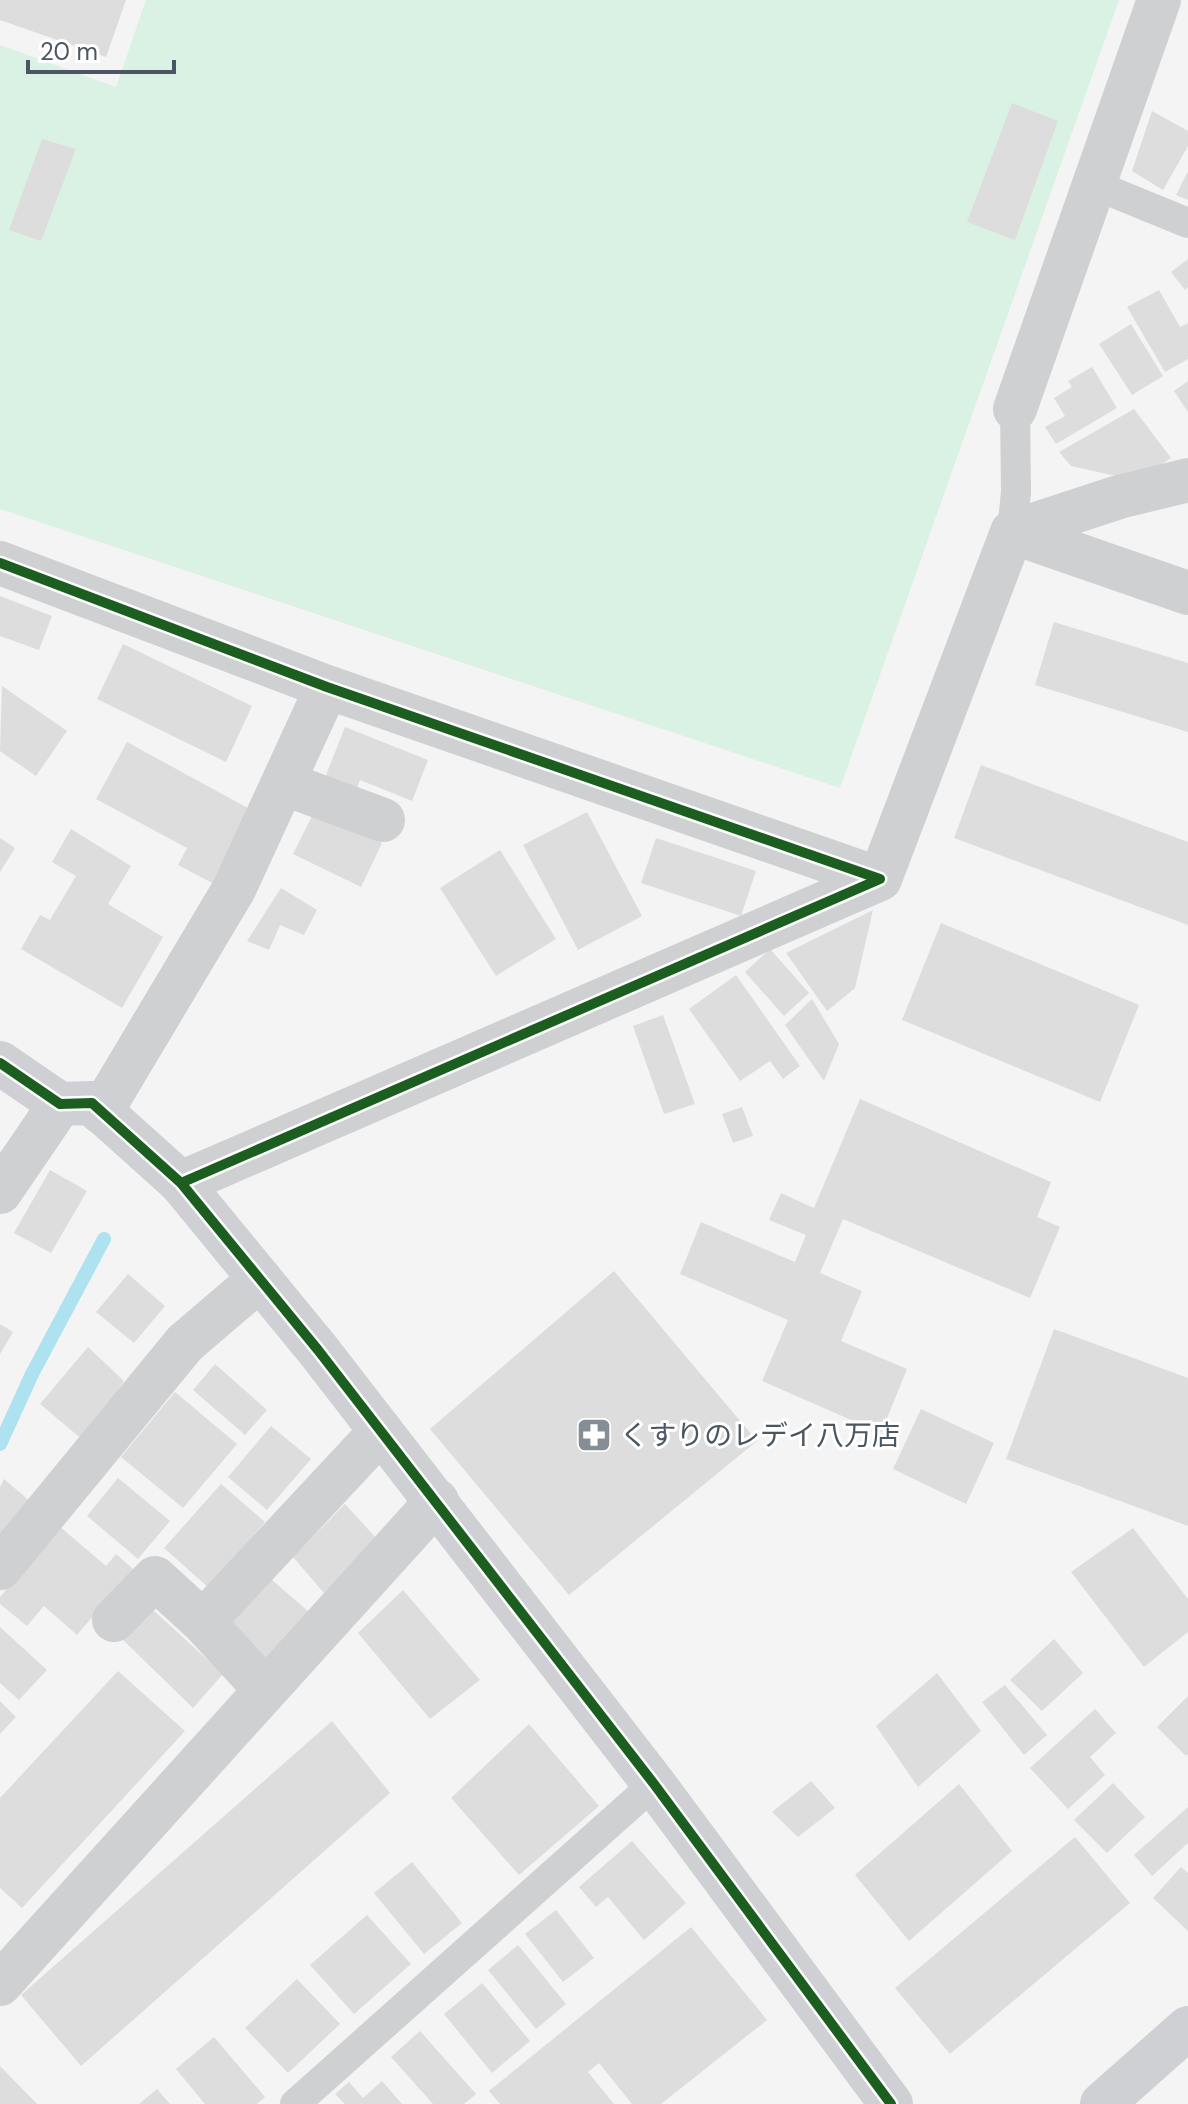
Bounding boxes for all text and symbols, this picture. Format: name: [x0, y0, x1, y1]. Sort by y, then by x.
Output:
scale bar: [28, 24, 174, 74]
text: 20 m: [40, 36, 98, 67]
pharmacy icon: くすりのレデイ八万店: [575, 1416, 613, 1454]
place label: くすりのレデイ八万店: [620, 1417, 900, 1454]

